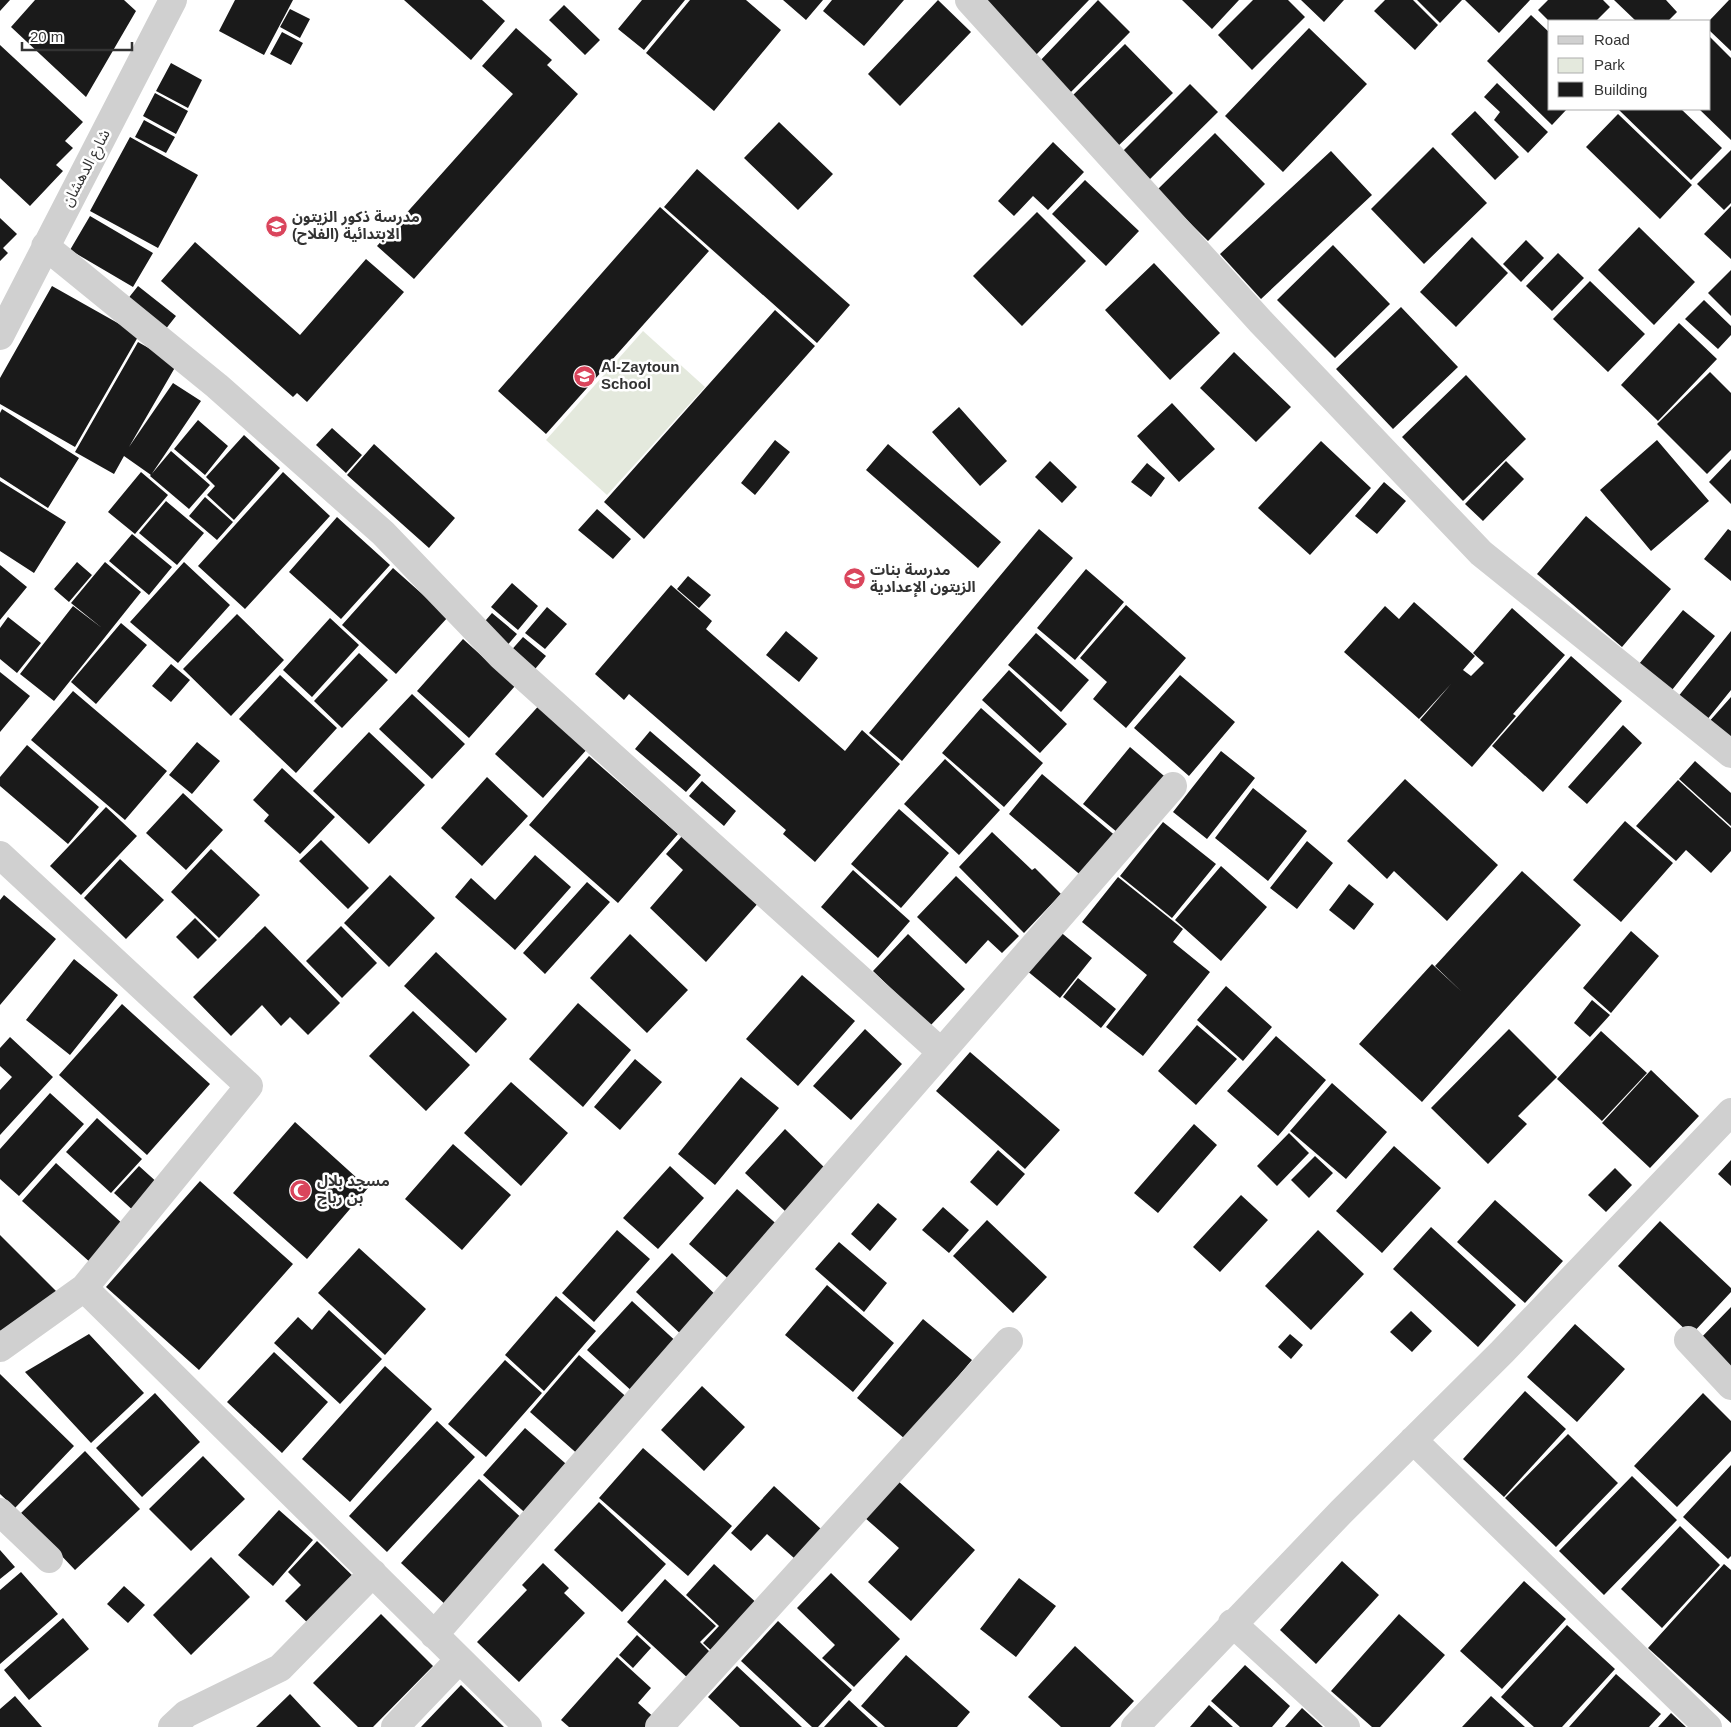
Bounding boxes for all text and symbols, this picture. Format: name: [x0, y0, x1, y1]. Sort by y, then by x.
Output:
scale bar: [22, 20, 132, 52]
legend: [1548, 20, 1711, 110]
text: 20 m: [30, 28, 63, 45]
text: Road: [1594, 31, 1630, 48]
text: Park: [1594, 56, 1625, 73]
text: Building: [1594, 81, 1647, 98]
street label: شارع الدهشان: [58, 126, 117, 211]
place label: مدرسة ذكور الزيتون الابتدائية (الفلاح): [292, 208, 420, 245]
school or university icon: مدرسة ذكور الزيتون الابتدائية (الفلاح): [264, 214, 288, 238]
place label: Al-Zaytoun School: [601, 358, 679, 392]
school or university icon: Al-Zaytoun School: [573, 364, 597, 388]
place label: مدرسة بنات الزيتون الإعدادية: [870, 561, 976, 597]
school or university icon: مدرسة بنات الزيتون الإعدادية: [842, 567, 866, 591]
place label: مسجد بلال بن رباح: [317, 1172, 390, 1209]
mosque icon: مسجد بلال بن رباح: [289, 1178, 313, 1202]

